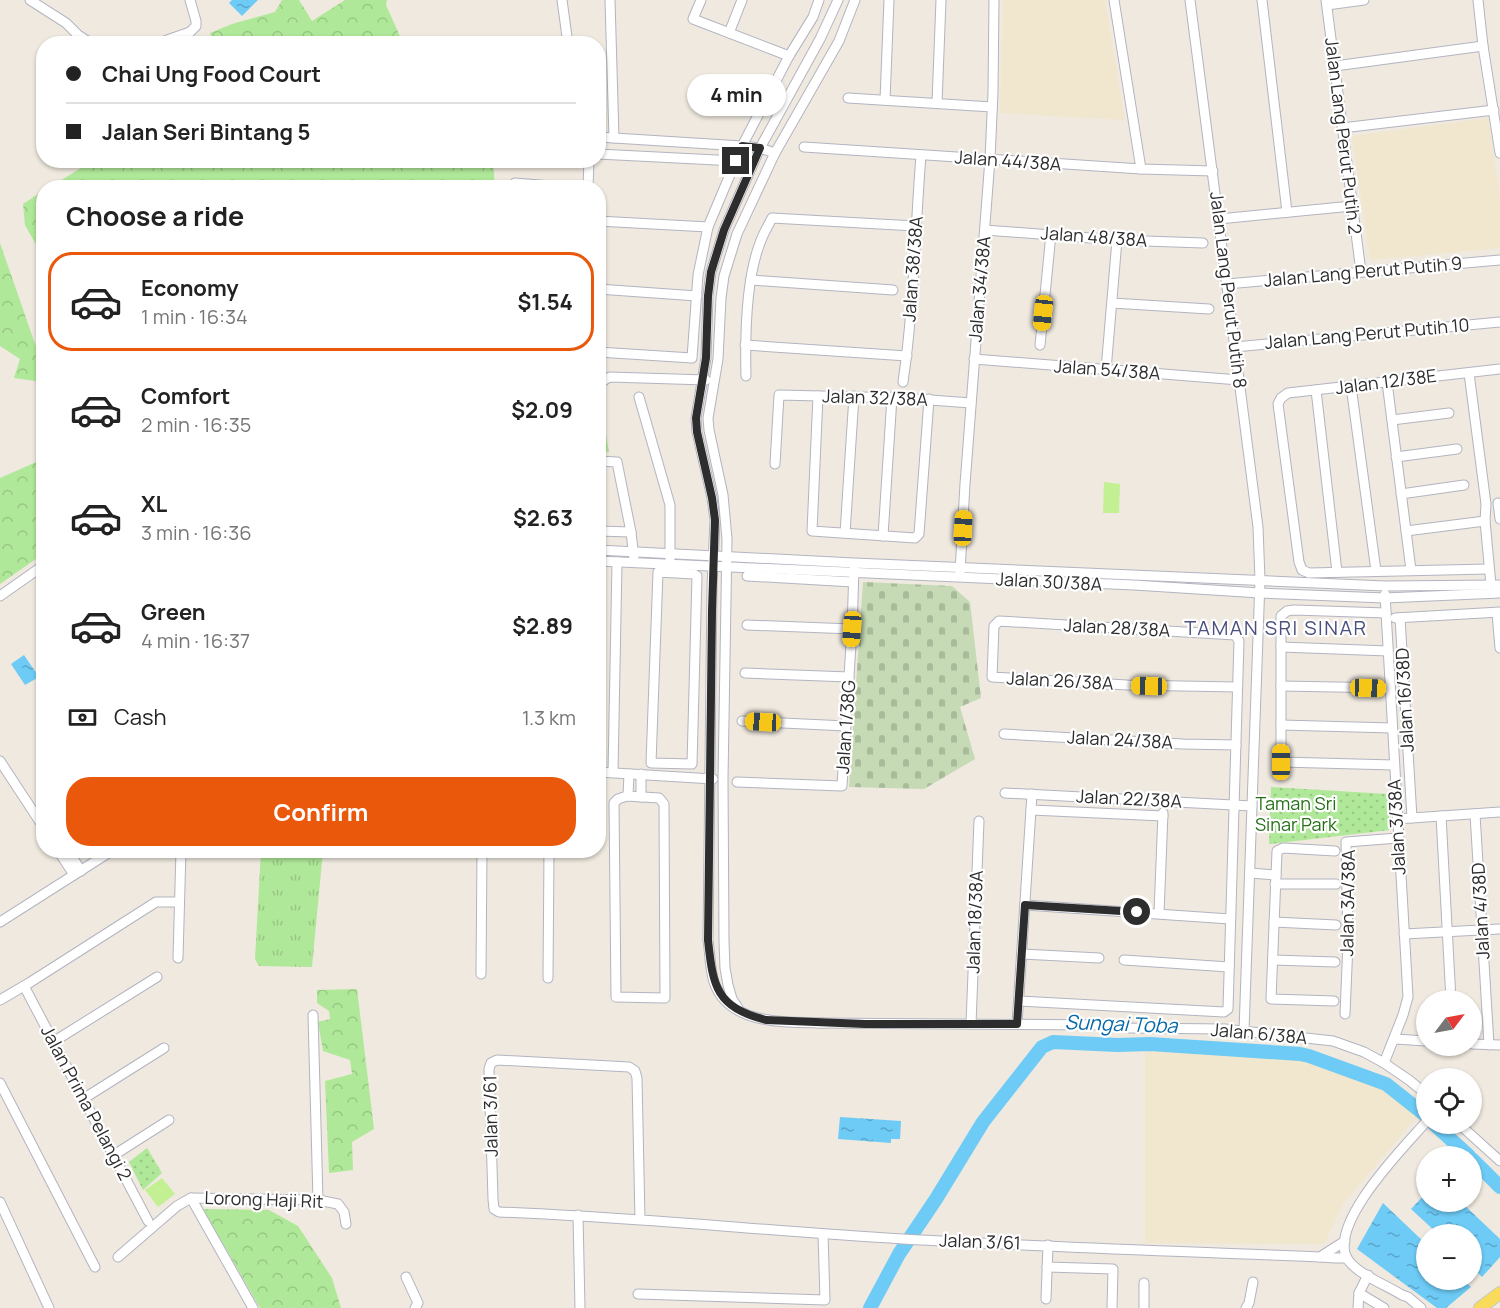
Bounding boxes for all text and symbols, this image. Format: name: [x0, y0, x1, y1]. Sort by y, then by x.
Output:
street label: Jalan Lang Perut Putih 2: [1320, 36, 1368, 236]
text: Chai Ung Food Court: [102, 59, 321, 89]
callout: 4 min: [686, 74, 786, 116]
text: 4 min: [710, 81, 763, 108]
text: Jalan Seri Bintang 5: [102, 117, 310, 147]
street label: Jalan 44/38A: [954, 144, 1063, 176]
route end: [722, 147, 749, 174]
street label: Jalan Lang Perut Putih 8: [1205, 190, 1253, 390]
text: Choose a ride: [66, 197, 244, 234]
street label: Jalan 38/38A: [896, 215, 928, 323]
street label: Jalan 48/38A: [1040, 220, 1149, 252]
street label: Jalan 34/38A: [962, 234, 996, 343]
street label: Jalan Lang Perut Putih 9: [1263, 250, 1463, 292]
text: Economy: [141, 273, 239, 303]
icon: car: [69, 275, 123, 329]
text: $1.54: [517, 287, 573, 317]
car: [1032, 294, 1054, 332]
text: 1 min · 16:34: [141, 303, 248, 330]
street label: Jalan Lang Perut Putih 10: [1263, 312, 1470, 354]
street label: Jalan 54/38A: [1053, 353, 1162, 385]
street label: Jalan 12/38E: [1334, 363, 1438, 399]
text: Comfort: [141, 381, 230, 411]
icon: car: [69, 383, 123, 437]
street label: Jalan 32/38A: [822, 383, 929, 411]
text: $2.09: [511, 395, 573, 425]
text: 2 min · 16:35: [141, 411, 251, 438]
text: XL: [141, 489, 167, 519]
icon: car: [69, 491, 123, 545]
text: $2.63: [513, 503, 573, 533]
car: [953, 510, 973, 546]
text: 3 min · 16:36: [141, 519, 252, 546]
street label: Jalan 30/38A: [995, 566, 1103, 596]
text: Green: [141, 597, 206, 627]
icon: car: [69, 599, 123, 653]
car: [842, 610, 862, 648]
text: $2.89: [512, 611, 573, 641]
street label: Jalan 28/38A: [1063, 612, 1171, 642]
district label: TAMAN SRI SINAR: [1184, 614, 1368, 641]
text: 4 min · 16:37: [141, 627, 250, 654]
street label: Jalan 16/38D: [1389, 647, 1419, 753]
street label: Jalan 26/38A: [1006, 665, 1115, 695]
car: [1131, 677, 1167, 695]
car: [1350, 678, 1386, 698]
street label: Jalan 1/38G: [830, 679, 860, 775]
icon: cash: [66, 701, 99, 734]
text: Cash: [114, 702, 167, 732]
text: 1.3 km: [522, 704, 576, 731]
car: [745, 712, 781, 732]
street label: Jalan 24/38A: [1066, 724, 1174, 754]
car: [1272, 744, 1290, 780]
button: Confirm: [66, 777, 576, 846]
street label: Jalan 3/38A: [1381, 778, 1410, 875]
street label: Jalan 22/38A: [1075, 783, 1183, 813]
park label: Taman Sri Sinar Park: [1255, 791, 1338, 836]
street label: Jalan 3A/38A: [1334, 849, 1360, 957]
street label: Jalan 4/38D: [1465, 862, 1495, 960]
street label: Jalan 18/38A: [960, 869, 988, 974]
route start: [1123, 898, 1150, 925]
north arrow: [1416, 990, 1482, 1056]
map controls: [1416, 990, 1482, 1290]
water label: Sungai Toba: [1064, 1008, 1179, 1039]
street label: Jalan 6/38A: [1210, 1017, 1309, 1049]
street label: Jalan Prima Pelangi 2: [36, 1021, 138, 1184]
button: locate: [1416, 1068, 1482, 1134]
street label: Jalan 3/61: [477, 1075, 503, 1157]
button: +: [1416, 1146, 1482, 1212]
street label: Lorong Haji Rit: [204, 1185, 324, 1213]
button: −: [1416, 1224, 1482, 1290]
street label: Jalan 3/61: [939, 1228, 1021, 1254]

